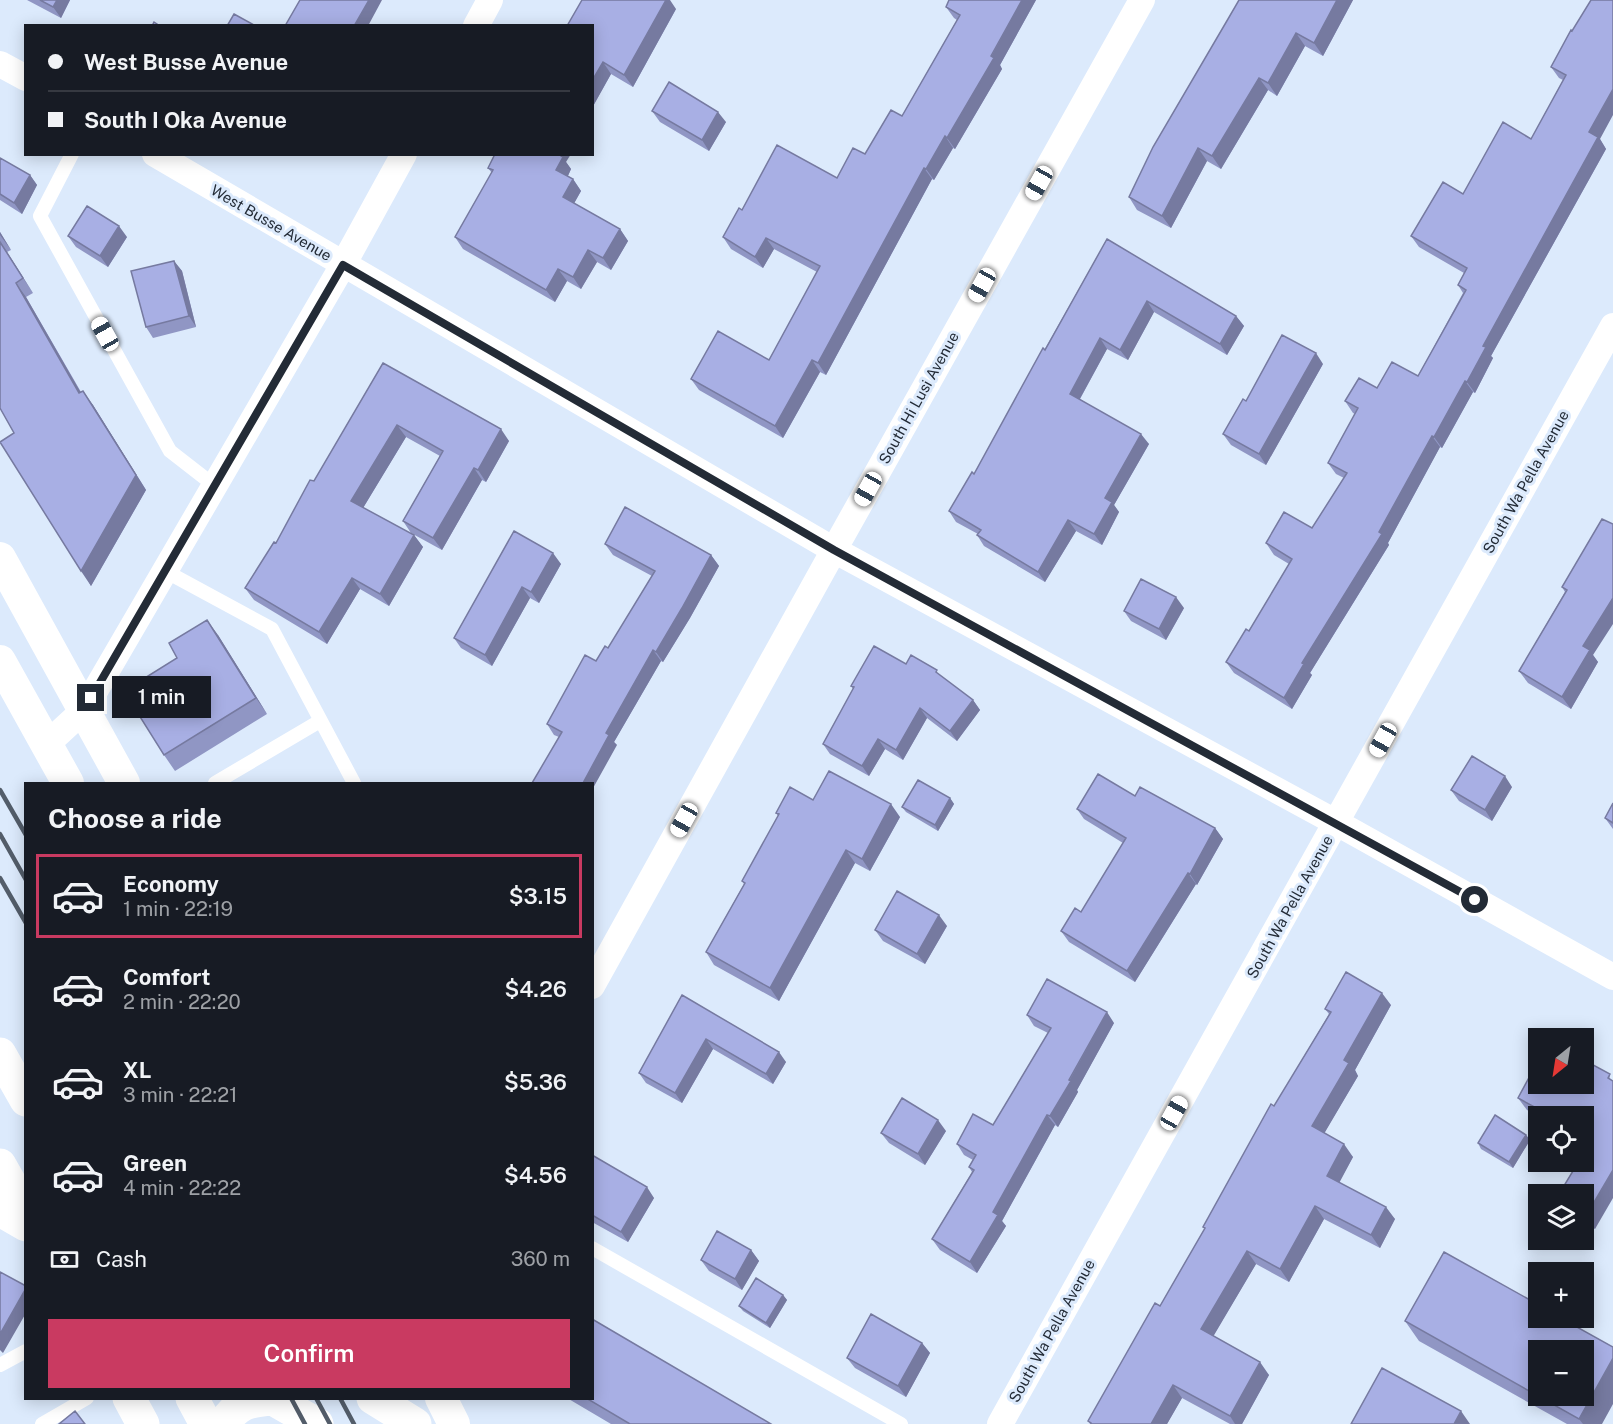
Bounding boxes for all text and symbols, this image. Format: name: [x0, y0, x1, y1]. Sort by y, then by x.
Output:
text: West Busse Avenue: [84, 49, 288, 75]
text: South I Oka Avenue: [84, 107, 287, 133]
car: [1022, 163, 1056, 203]
street label: West Busse Avenue: [208, 181, 335, 264]
car: [965, 265, 999, 305]
car: [88, 314, 122, 354]
street label: South Hi Lusi Avenue: [875, 329, 962, 467]
street label: South Wa Pella Avenue: [1479, 407, 1572, 556]
car: [851, 469, 885, 509]
callout: 1 min: [112, 677, 211, 719]
route end: [77, 684, 104, 711]
text: 1 min: [138, 685, 185, 709]
car: [1366, 720, 1400, 760]
car: [667, 800, 701, 840]
text: Choose a ride: [48, 802, 222, 834]
street label: South Wa Pella Avenue: [1243, 832, 1336, 981]
icon: car: [51, 869, 105, 923]
text: Economy: [123, 871, 219, 897]
text: $3.15: [509, 883, 567, 909]
route start: [1461, 886, 1488, 913]
text: 1 min · 22:19: [123, 897, 233, 921]
icon: car: [51, 962, 105, 1016]
text: Comfort: [123, 964, 210, 990]
text: $4.26: [504, 976, 567, 1002]
text: 2 min · 22:20: [123, 990, 241, 1014]
north arrow: [1528, 1028, 1594, 1094]
map controls: [1528, 1028, 1594, 1406]
icon: car: [51, 1055, 105, 1109]
text: XL: [123, 1057, 151, 1083]
text: $5.36: [504, 1069, 567, 1095]
text: 3 min · 22:21: [123, 1083, 237, 1107]
car: [1157, 1093, 1191, 1133]
button: locate: [1528, 1106, 1594, 1172]
icon: car: [51, 1148, 105, 1202]
text: Green: [123, 1150, 187, 1176]
text: $4.56: [504, 1162, 567, 1188]
text: 4 min · 22:22: [123, 1176, 241, 1200]
button: layers: [1528, 1184, 1594, 1250]
icon: cash: [48, 1243, 81, 1276]
text: Cash: [96, 1246, 147, 1272]
text: 360 m: [511, 1247, 570, 1271]
street label: South Wa Pella Avenue: [1005, 1256, 1098, 1405]
button: +: [1528, 1262, 1594, 1328]
button: Confirm: [48, 1319, 570, 1388]
button: −: [1528, 1340, 1594, 1406]

